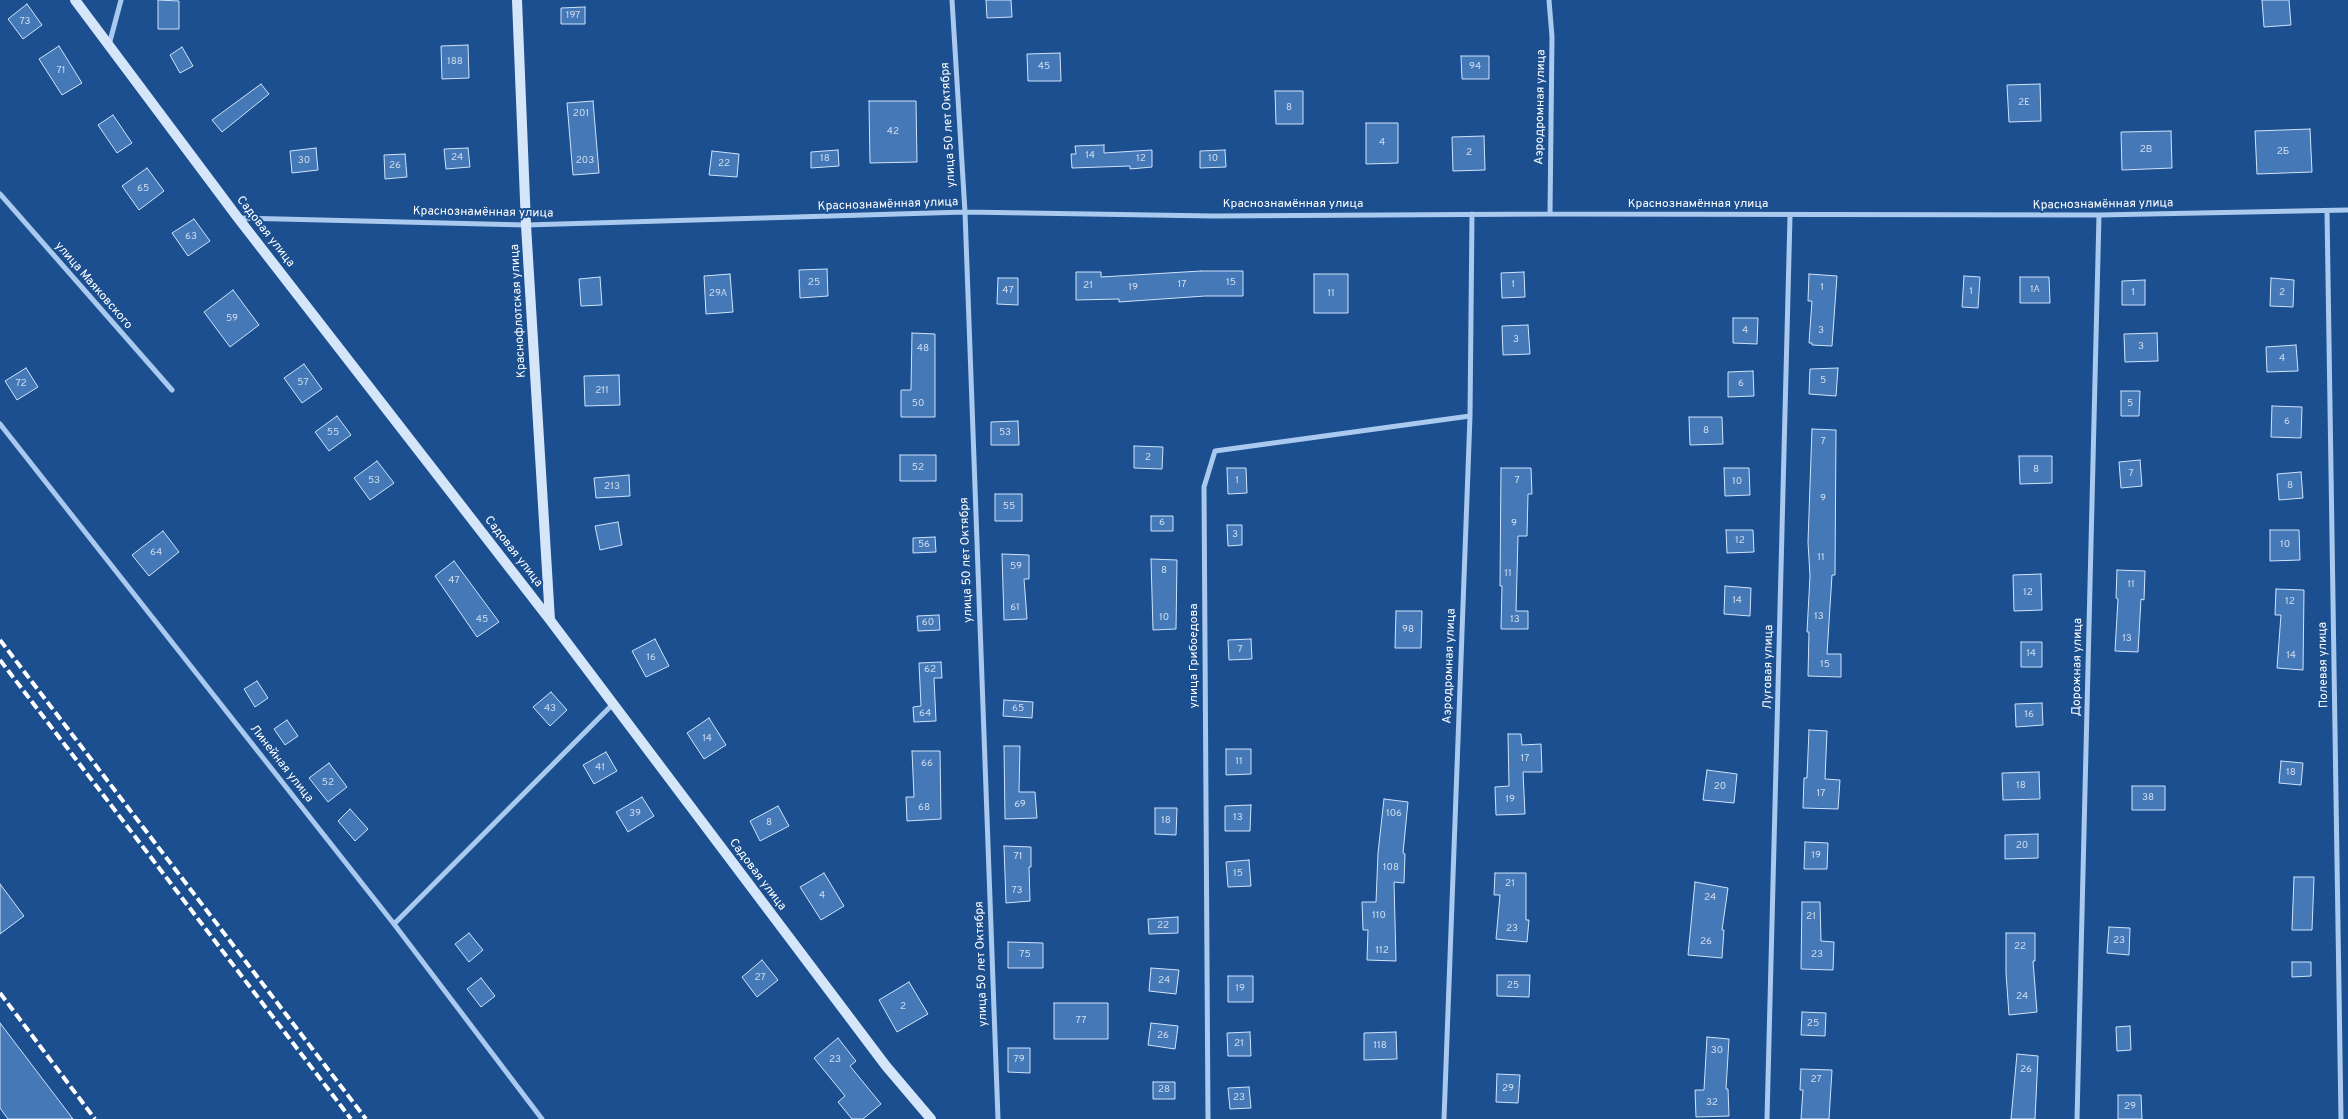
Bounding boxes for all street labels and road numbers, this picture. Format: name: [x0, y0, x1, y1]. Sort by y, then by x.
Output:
street label: Аэродромная улица: [1533, 49, 1549, 165]
street label: улица 50 лет Октября: [939, 62, 959, 188]
street label: Садовая улица: [233, 194, 297, 270]
street label: Краснознамённая улица: [817, 195, 959, 215]
street label: Краснознамённая улица: [2033, 197, 2173, 213]
street label: Краснознамённая улица: [1223, 198, 1363, 212]
street label: Краснознамённая улица: [1628, 198, 1768, 212]
street label: Краснознамённая улица: [413, 205, 553, 221]
street label: улица Маяковского: [51, 239, 135, 333]
street label: Краснофлотская улица: [508, 244, 530, 378]
street label: улица 50 лет Октября: [958, 497, 976, 623]
street label: Садовая улица: [481, 514, 545, 590]
street label: улица Грибоедова: [1188, 603, 1202, 709]
street label: Аэродромная улица: [1441, 608, 1459, 724]
street label: Дорожная улица: [2070, 618, 2086, 716]
street label: Полевая улица: [2316, 622, 2332, 708]
street label: Луговая улица: [1761, 624, 1777, 710]
street label: Линейная улица: [246, 722, 316, 806]
street label: Садовая улица: [725, 836, 789, 914]
street label: улица 50 лет Октября: [973, 901, 991, 1027]

